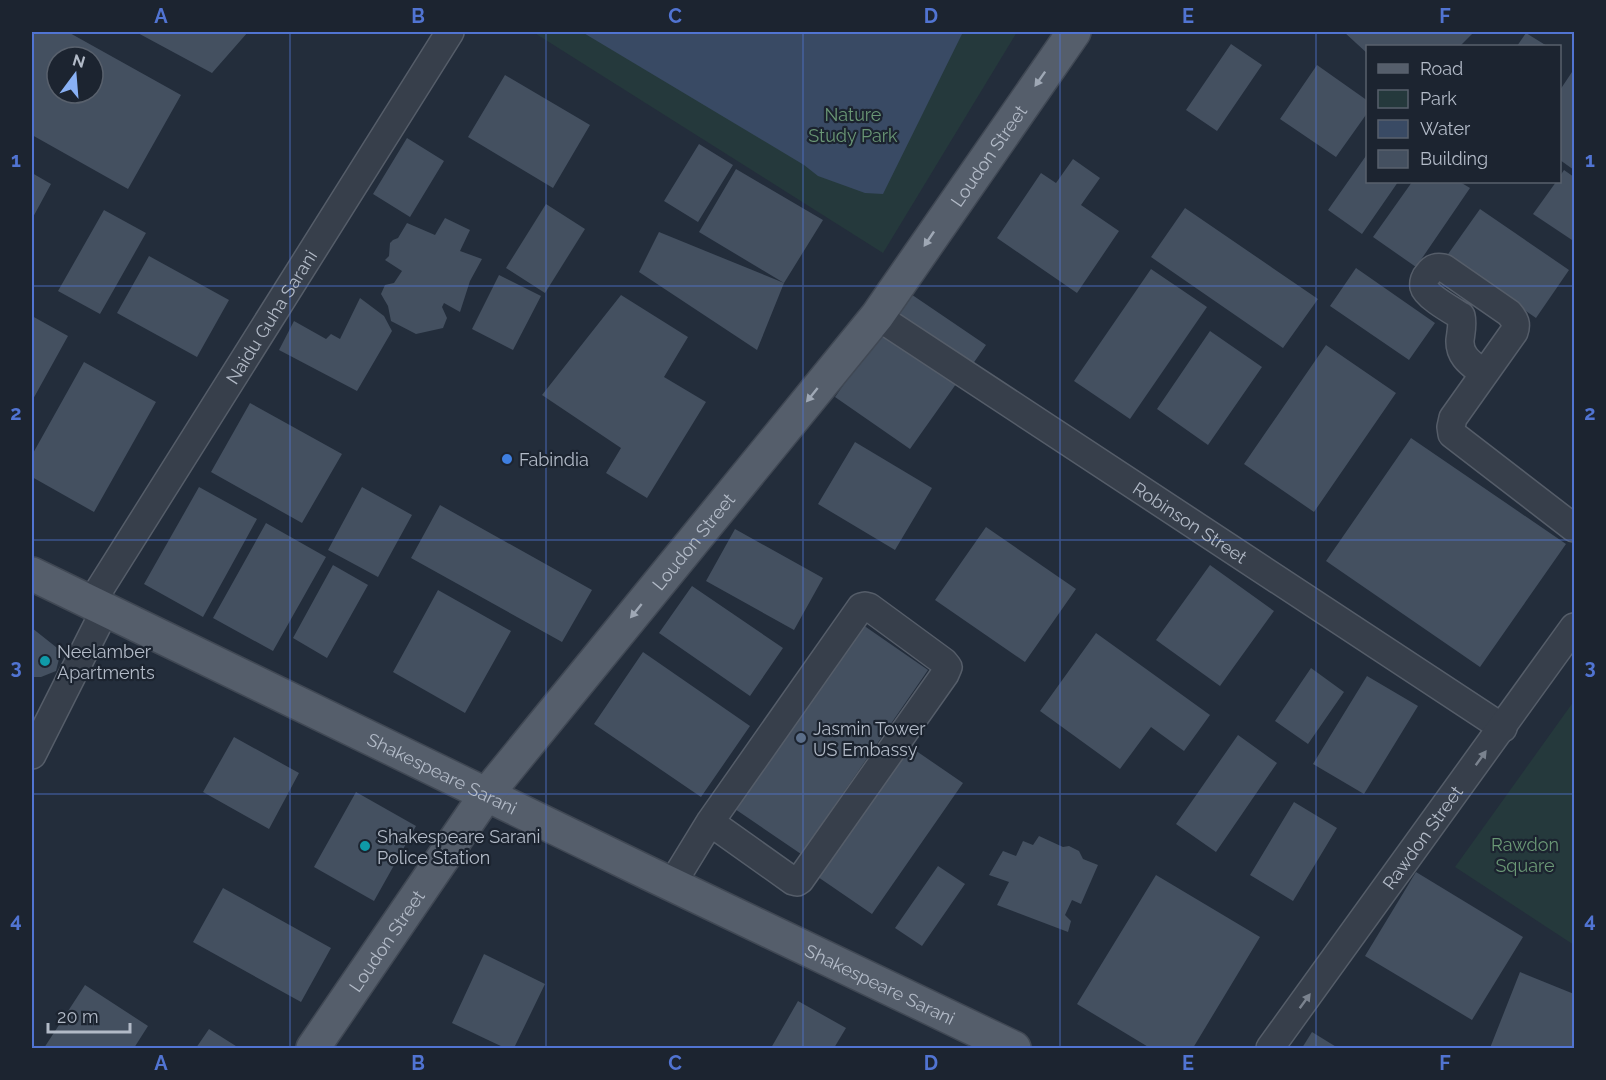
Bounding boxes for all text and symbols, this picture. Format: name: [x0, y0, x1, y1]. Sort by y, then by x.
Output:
text: A: [154, 4, 168, 28]
text: B: [411, 4, 425, 28]
text: C: [668, 4, 682, 28]
text: D: [924, 4, 938, 28]
text: E: [1182, 4, 1194, 28]
text: F: [1439, 4, 1451, 28]
north arrow: [45, 45, 105, 105]
legend: [1366, 45, 1561, 183]
text: N: [71, 50, 87, 72]
text: Road: [1420, 58, 1463, 79]
one-way arrow: [1034, 71, 1046, 87]
text: Park: [1420, 88, 1457, 109]
street label: Loudon Street: [946, 101, 1031, 210]
park label: Nature Study Park: [808, 104, 898, 146]
text: Water: [1420, 118, 1471, 139]
text: 1: [11, 148, 21, 172]
text: Building: [1420, 148, 1488, 169]
text: 1: [1585, 148, 1595, 172]
one-way arrow: [923, 231, 935, 247]
street label: Naidu Guha Sarani: [221, 246, 321, 388]
one-way arrow: [806, 387, 819, 402]
text: 2: [10, 401, 22, 425]
text: 2: [1584, 401, 1596, 425]
place label: Fabindia: [519, 449, 589, 470]
marker: Fabindia: [500, 452, 514, 466]
street label: Robinson Street: [1129, 477, 1251, 567]
street label: Loudon Street: [647, 489, 739, 594]
one-way arrow: [630, 604, 642, 619]
place label: Neelamber Apartments: [57, 641, 155, 683]
marker: Neelamber Apartments: [38, 654, 52, 668]
text: 3: [10, 655, 22, 679]
text: 3: [1584, 655, 1596, 679]
place label: Jasmin Tower US Embassy: [813, 718, 926, 760]
street label: Shakespeare Sarani: [364, 728, 520, 818]
marker: Jasmin Tower US Embassy: [794, 731, 808, 745]
one-way arrow: [1475, 751, 1487, 767]
street label: Rawdon Street: [1378, 781, 1467, 893]
place label: Shakespeare Sarani Police Station: [377, 826, 540, 868]
park label: Rawdon Square: [1491, 834, 1559, 876]
marker: Shakespeare Sarani Police Station: [358, 839, 372, 853]
street label: Loudon Street: [344, 886, 429, 996]
text: 4: [10, 908, 22, 932]
text: 4: [1584, 908, 1596, 932]
street label: Shakespeare Sarani: [802, 939, 958, 1029]
one-way arrow: [1299, 994, 1311, 1010]
scale bar: [48, 996, 130, 1034]
text: 20 m: [57, 1006, 99, 1027]
text: A: [154, 1051, 168, 1075]
text: B: [411, 1051, 425, 1075]
text: C: [668, 1051, 682, 1075]
text: D: [924, 1051, 938, 1075]
text: E: [1182, 1051, 1194, 1075]
text: F: [1439, 1051, 1451, 1075]

